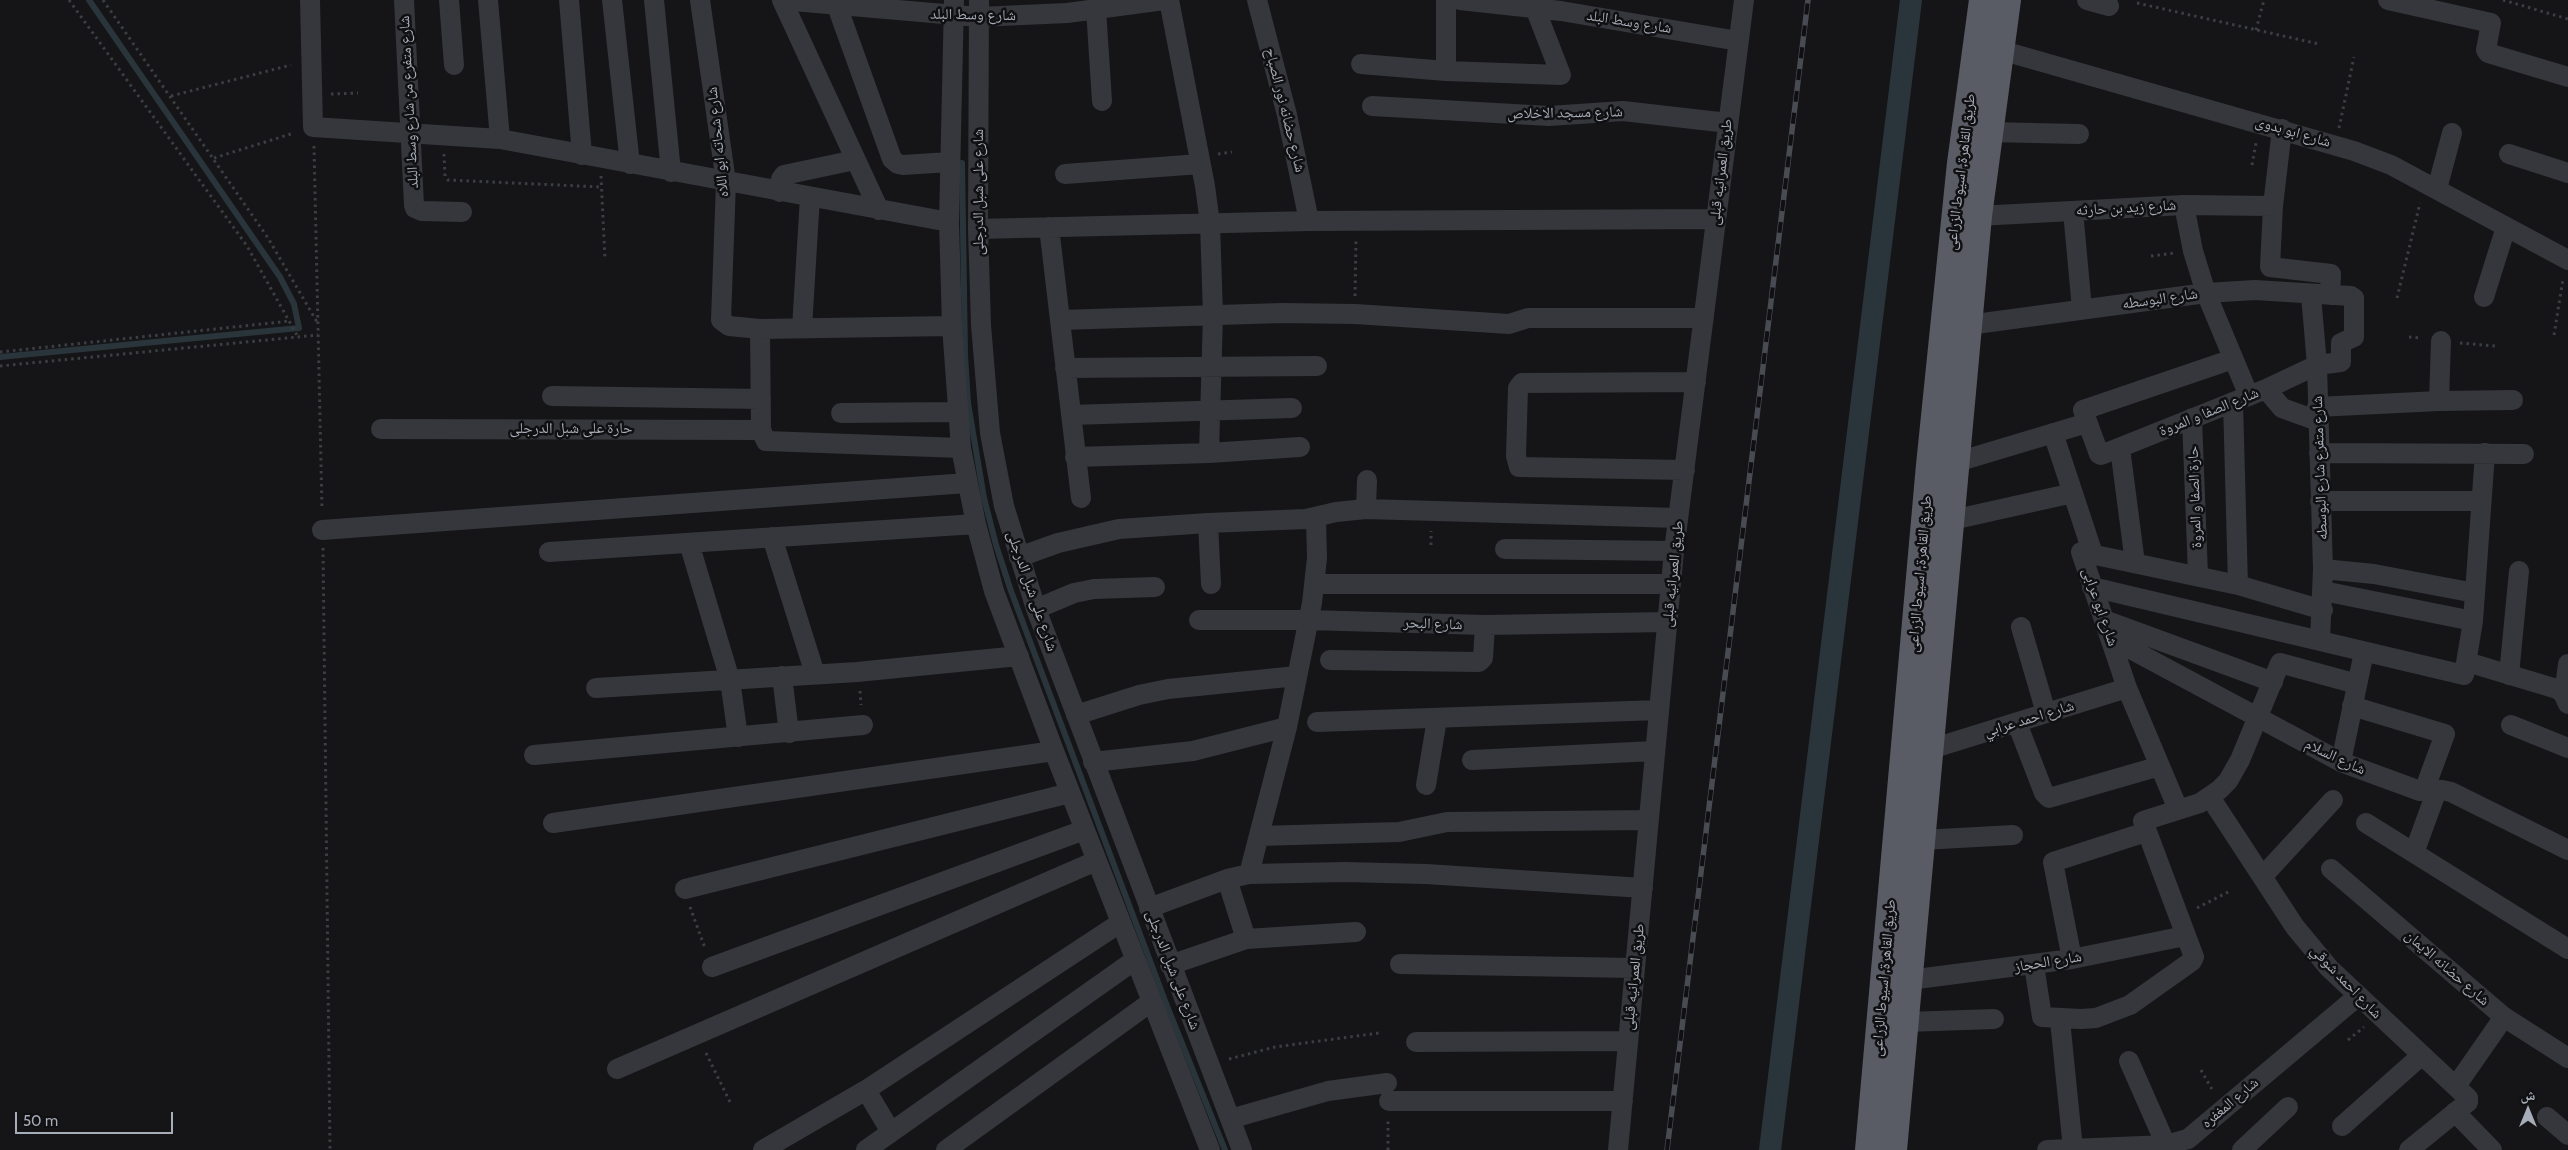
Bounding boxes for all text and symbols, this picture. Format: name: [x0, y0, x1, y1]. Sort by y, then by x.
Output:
street label: شارع وسط البلد: [930, 5, 1016, 25]
street label: شارع وسط البلد: [1585, 6, 1673, 38]
street label: شارع متفرع من شارع وسط البلد: [395, 15, 423, 189]
street label: شارع حضانه نور الصباح: [1261, 46, 1309, 174]
street label: شارع شحاته ابو اللاه: [703, 86, 733, 198]
street label: طريق القاهرة, اسيوط الزراعى: [1942, 93, 1980, 251]
street label: شارع مسجد الاخلاص: [1507, 103, 1623, 123]
street label: شارع ابو بدوى: [2253, 113, 2333, 151]
street label: طريق العمرانيه قبلى: [1706, 118, 1736, 226]
street label: شارع على شبل الدرجلى: [970, 129, 988, 255]
street label: شارع زيد بن حارثه: [2075, 196, 2177, 220]
street label: شارع البوسطه: [2121, 285, 2199, 313]
street label: شارع الصفا و المروة: [2157, 384, 2261, 440]
street label: شارع متفرع شارع البوسطه: [2308, 395, 2332, 541]
street label: حارة على شبل الدرجلى: [509, 420, 633, 438]
street label: حارة الصفا و المروة: [2184, 445, 2206, 549]
street label: طريق القاهرة, اسيوط الزراعى: [1904, 495, 1936, 653]
street label: طريق العمرانيه قبلى: [1658, 520, 1688, 628]
street label: شارع على شبل الدرجلى: [1003, 528, 1061, 654]
street label: شارع ابو عرابى: [2078, 565, 2122, 649]
street label: شارع البحر: [1403, 614, 1463, 634]
street label: شارع احمد عرابي: [1982, 697, 2076, 741]
street label: شارع السلام: [2302, 735, 2368, 779]
street label: طريق القاهرة, اسيوط الزراعى: [1868, 899, 1900, 1057]
street label: شارع على شبل الدرجلى: [1142, 908, 1204, 1032]
street label: طريق العمرانيه قبلى: [1619, 923, 1649, 1031]
street label: شارع حضانه الايمان: [2401, 926, 2493, 1010]
street label: شارع احمد شوقي: [2306, 942, 2386, 1022]
street label: شارع الحجاز: [2013, 948, 2083, 976]
street label: شارع المغفره: [2198, 1074, 2262, 1132]
north arrow: [2503, 1085, 2553, 1135]
text: ش: [2521, 1086, 2535, 1104]
scale bar: [18, 1102, 175, 1134]
text: 50 m: [23, 1112, 58, 1130]

